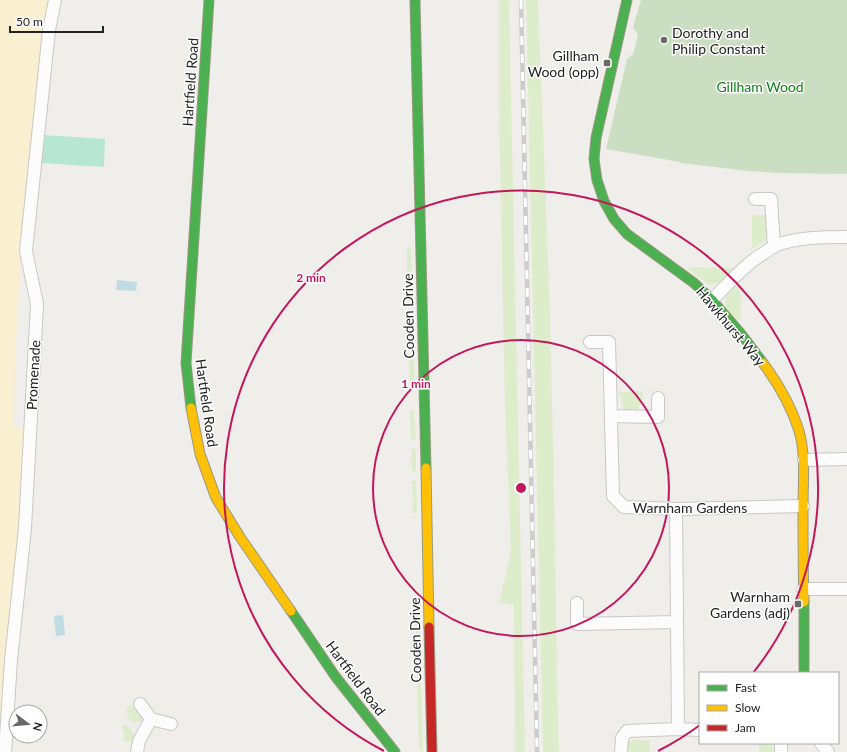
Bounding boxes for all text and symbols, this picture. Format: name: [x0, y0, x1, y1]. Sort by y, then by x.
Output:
scale bar: [10, 8, 103, 34]
text: 50 m: [16, 14, 43, 29]
place label: Dorothy and Philip Constant: [672, 24, 765, 57]
marker: Dorothy and Philip Constant: [659, 35, 669, 45]
street label: Hartfield Road: [178, 37, 202, 127]
place label: Gillham Wood (opp): [528, 47, 599, 80]
marker: Gillham Wood (opp): [602, 58, 612, 68]
park label: Gillham Wood: [716, 78, 804, 95]
text: 2 min: [296, 270, 326, 285]
street label: Cooden Drive: [399, 273, 417, 359]
street label: Hawkhurst Way: [693, 283, 770, 370]
street label: Promenade: [23, 340, 43, 410]
street label: Hartfield Road: [192, 358, 222, 448]
text: 1 min: [401, 376, 431, 391]
centre of rings: [514, 481, 528, 495]
street label: Warnham Gardens: [633, 499, 747, 516]
place label: Warnham Gardens (adj): [710, 588, 790, 621]
street label: Cooden Drive: [406, 597, 424, 683]
marker: Warnham Gardens (adj): [793, 599, 803, 609]
street label: Hartfield Road: [323, 637, 389, 719]
legend: [699, 672, 839, 744]
text: Fast: [735, 680, 757, 695]
text: Slow: [735, 700, 761, 715]
north arrow: [8, 704, 48, 744]
text: Jam: [735, 720, 756, 735]
text: N: [31, 721, 46, 733]

